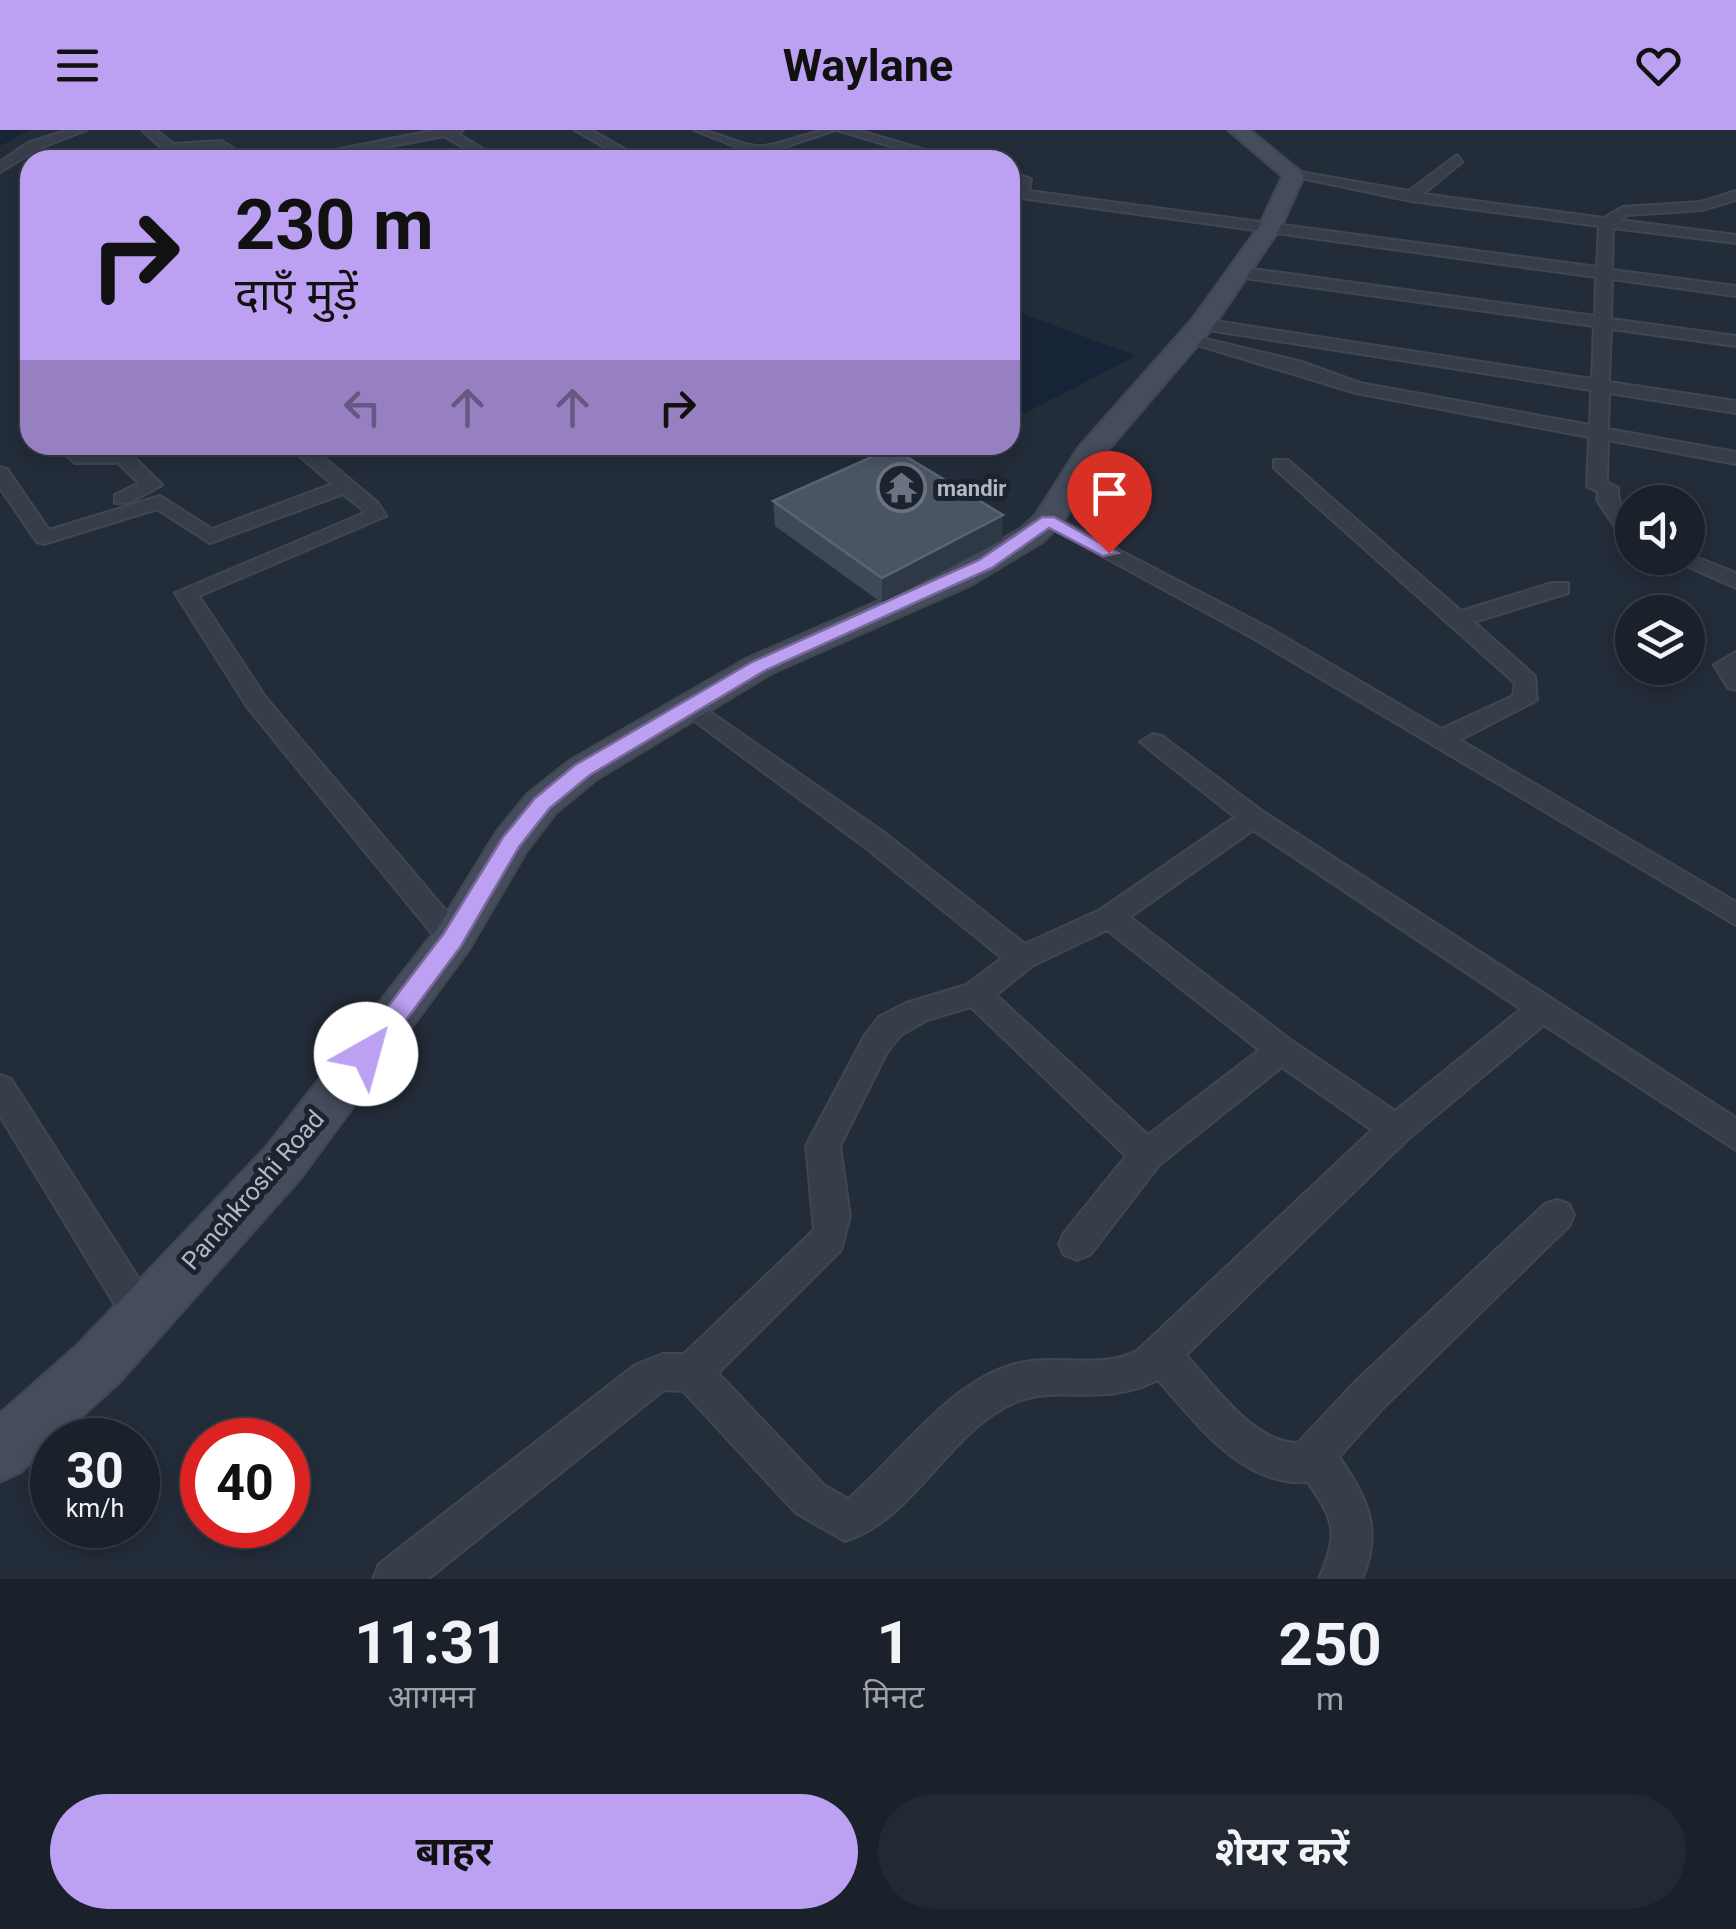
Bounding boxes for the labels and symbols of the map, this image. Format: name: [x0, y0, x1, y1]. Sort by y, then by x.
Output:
pin: [1067, 451, 1152, 554]
temple icon: mandir: [876, 462, 928, 514]
place label: mandir: [937, 476, 1006, 501]
position arrow: [314, 1002, 418, 1106]
street label: Panchkroshi Road: [176, 1104, 330, 1276]
speed limit sign: 40: [180, 1418, 310, 1548]

